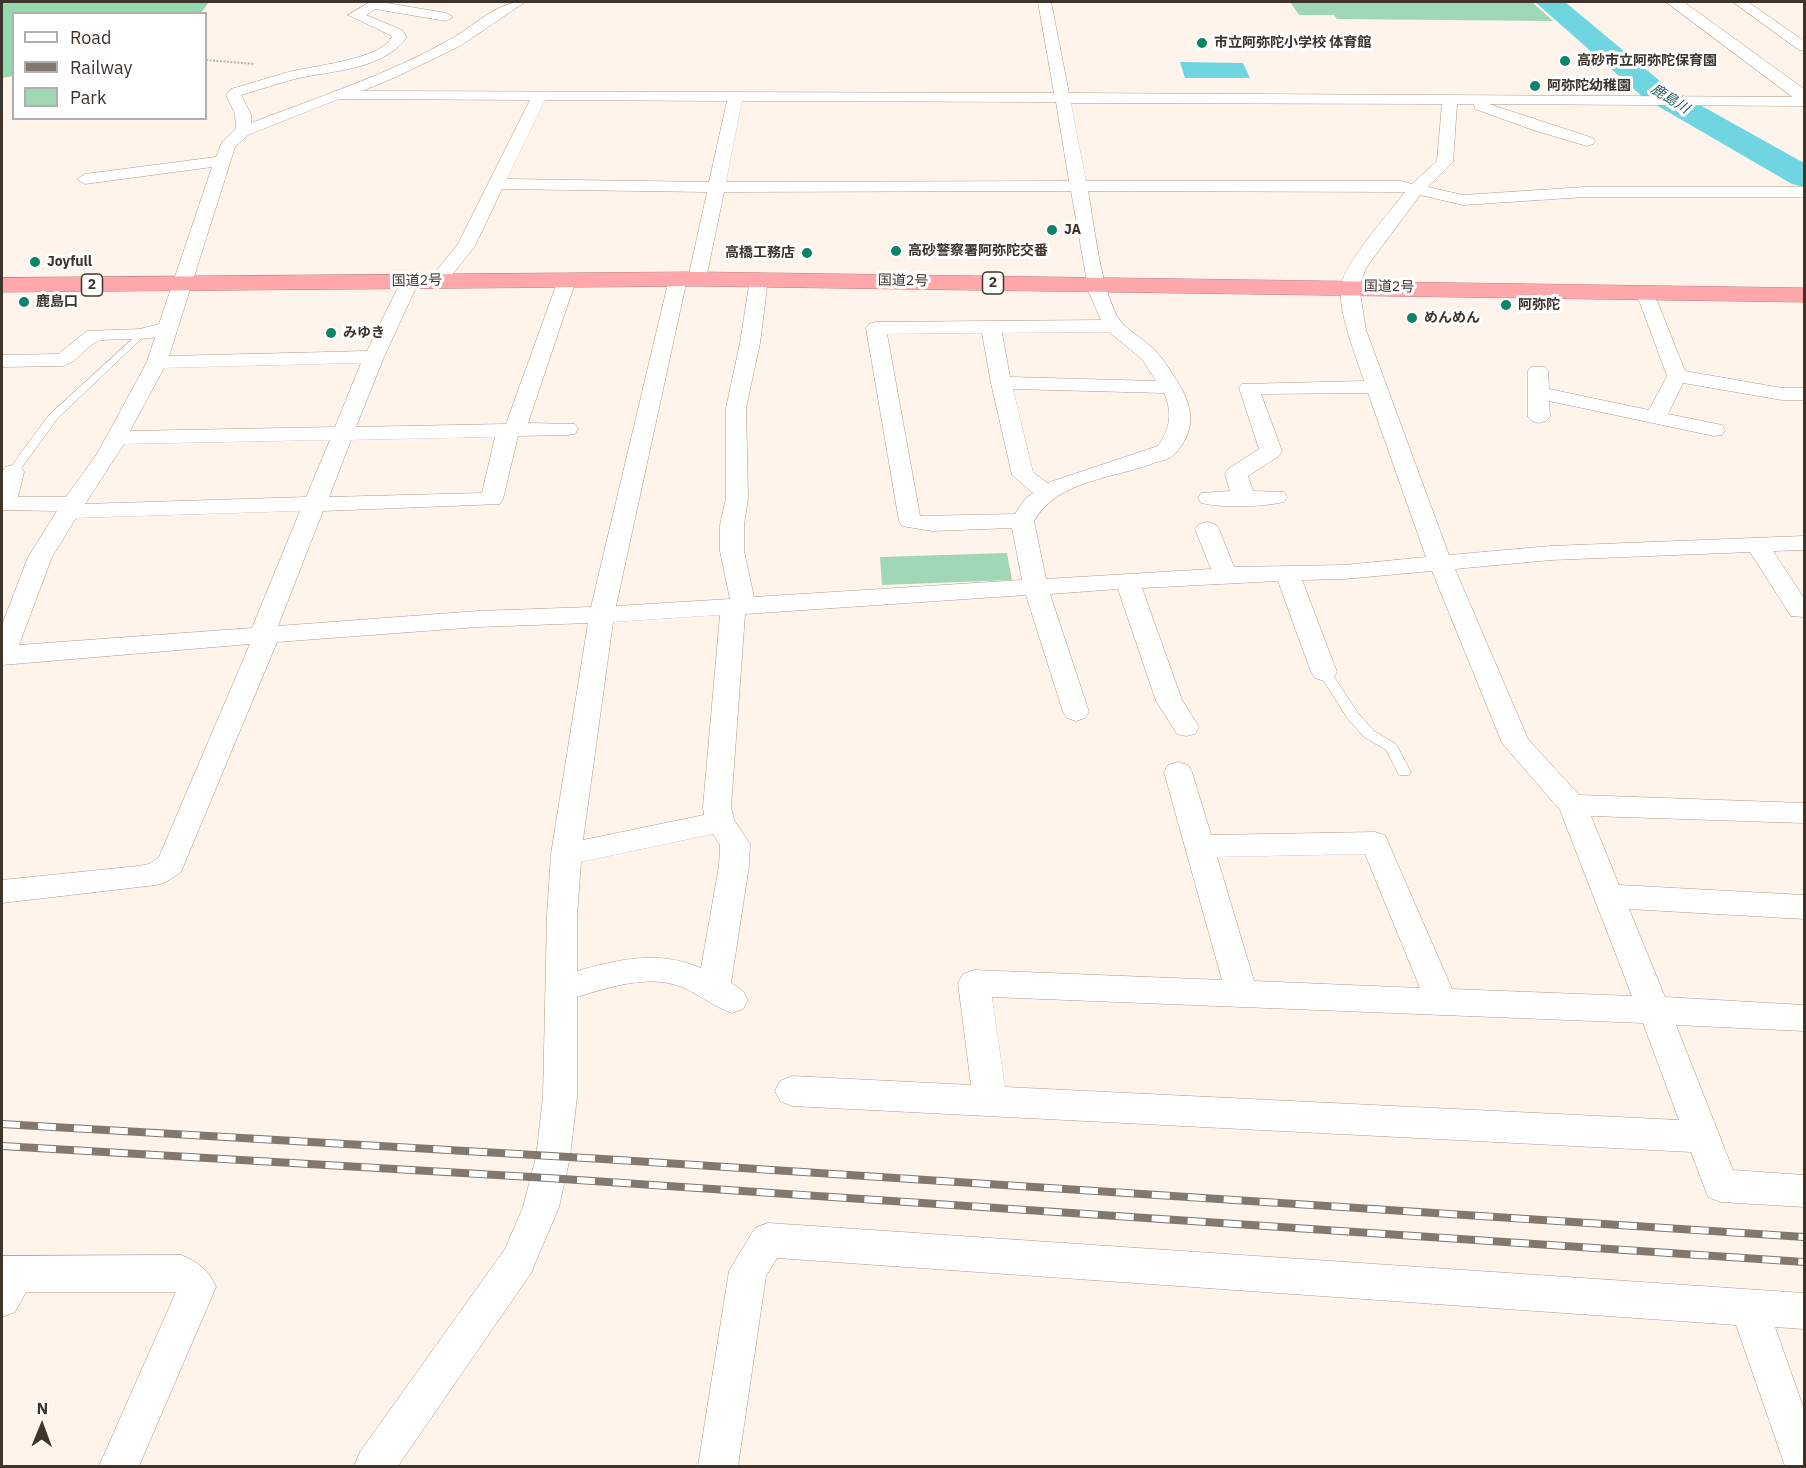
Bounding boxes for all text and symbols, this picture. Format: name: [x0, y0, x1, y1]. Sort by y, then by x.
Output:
legend: [12, 12, 207, 120]
text: Road: [70, 26, 111, 49]
place label: 市立阿弥陀小学校 体育館: [1214, 35, 1371, 51]
marker: 市立阿弥陀小学校 体育館: [1195, 36, 1209, 50]
place label: 高砂市立阿弥陀保育園: [1577, 53, 1717, 69]
marker: 高砂市立阿弥陀保育園: [1558, 54, 1572, 68]
text: Railway: [70, 56, 132, 79]
place label: 阿弥陀幼稚園: [1547, 78, 1631, 94]
marker: 阿弥陀幼稚園: [1528, 79, 1542, 93]
water label: 鹿島川: [1648, 81, 1692, 117]
text: Park: [70, 86, 106, 109]
place label: JA: [1064, 222, 1081, 238]
marker: JA: [1045, 223, 1059, 237]
place label: 高砂警察署阿弥陀交番: [908, 243, 1048, 259]
marker: 高砂警察署阿弥陀交番: [889, 244, 903, 258]
place label: 高橋工務店: [725, 245, 795, 261]
marker: 高橋工務店: [800, 246, 814, 260]
place label: Joyfull: [47, 254, 92, 270]
marker: Joyfull: [28, 255, 42, 269]
street label: 国道2号: [392, 272, 442, 290]
street label: 国道2号: [878, 272, 928, 290]
road number: 2: [982, 272, 1004, 294]
road number: 2: [82, 274, 103, 296]
street label: 国道2号: [1364, 278, 1414, 296]
place label: 鹿島口: [36, 294, 78, 310]
marker: 鹿島口: [17, 295, 31, 309]
place label: 阿弥陀: [1518, 297, 1560, 313]
marker: 阿弥陀: [1499, 298, 1513, 312]
place label: めんめん: [1424, 310, 1480, 326]
marker: めんめん: [1405, 311, 1419, 325]
place label: みゆき: [343, 325, 385, 341]
marker: みゆき: [324, 326, 338, 340]
north arrow: [12, 1396, 72, 1456]
text: N: [36, 1398, 48, 1418]

